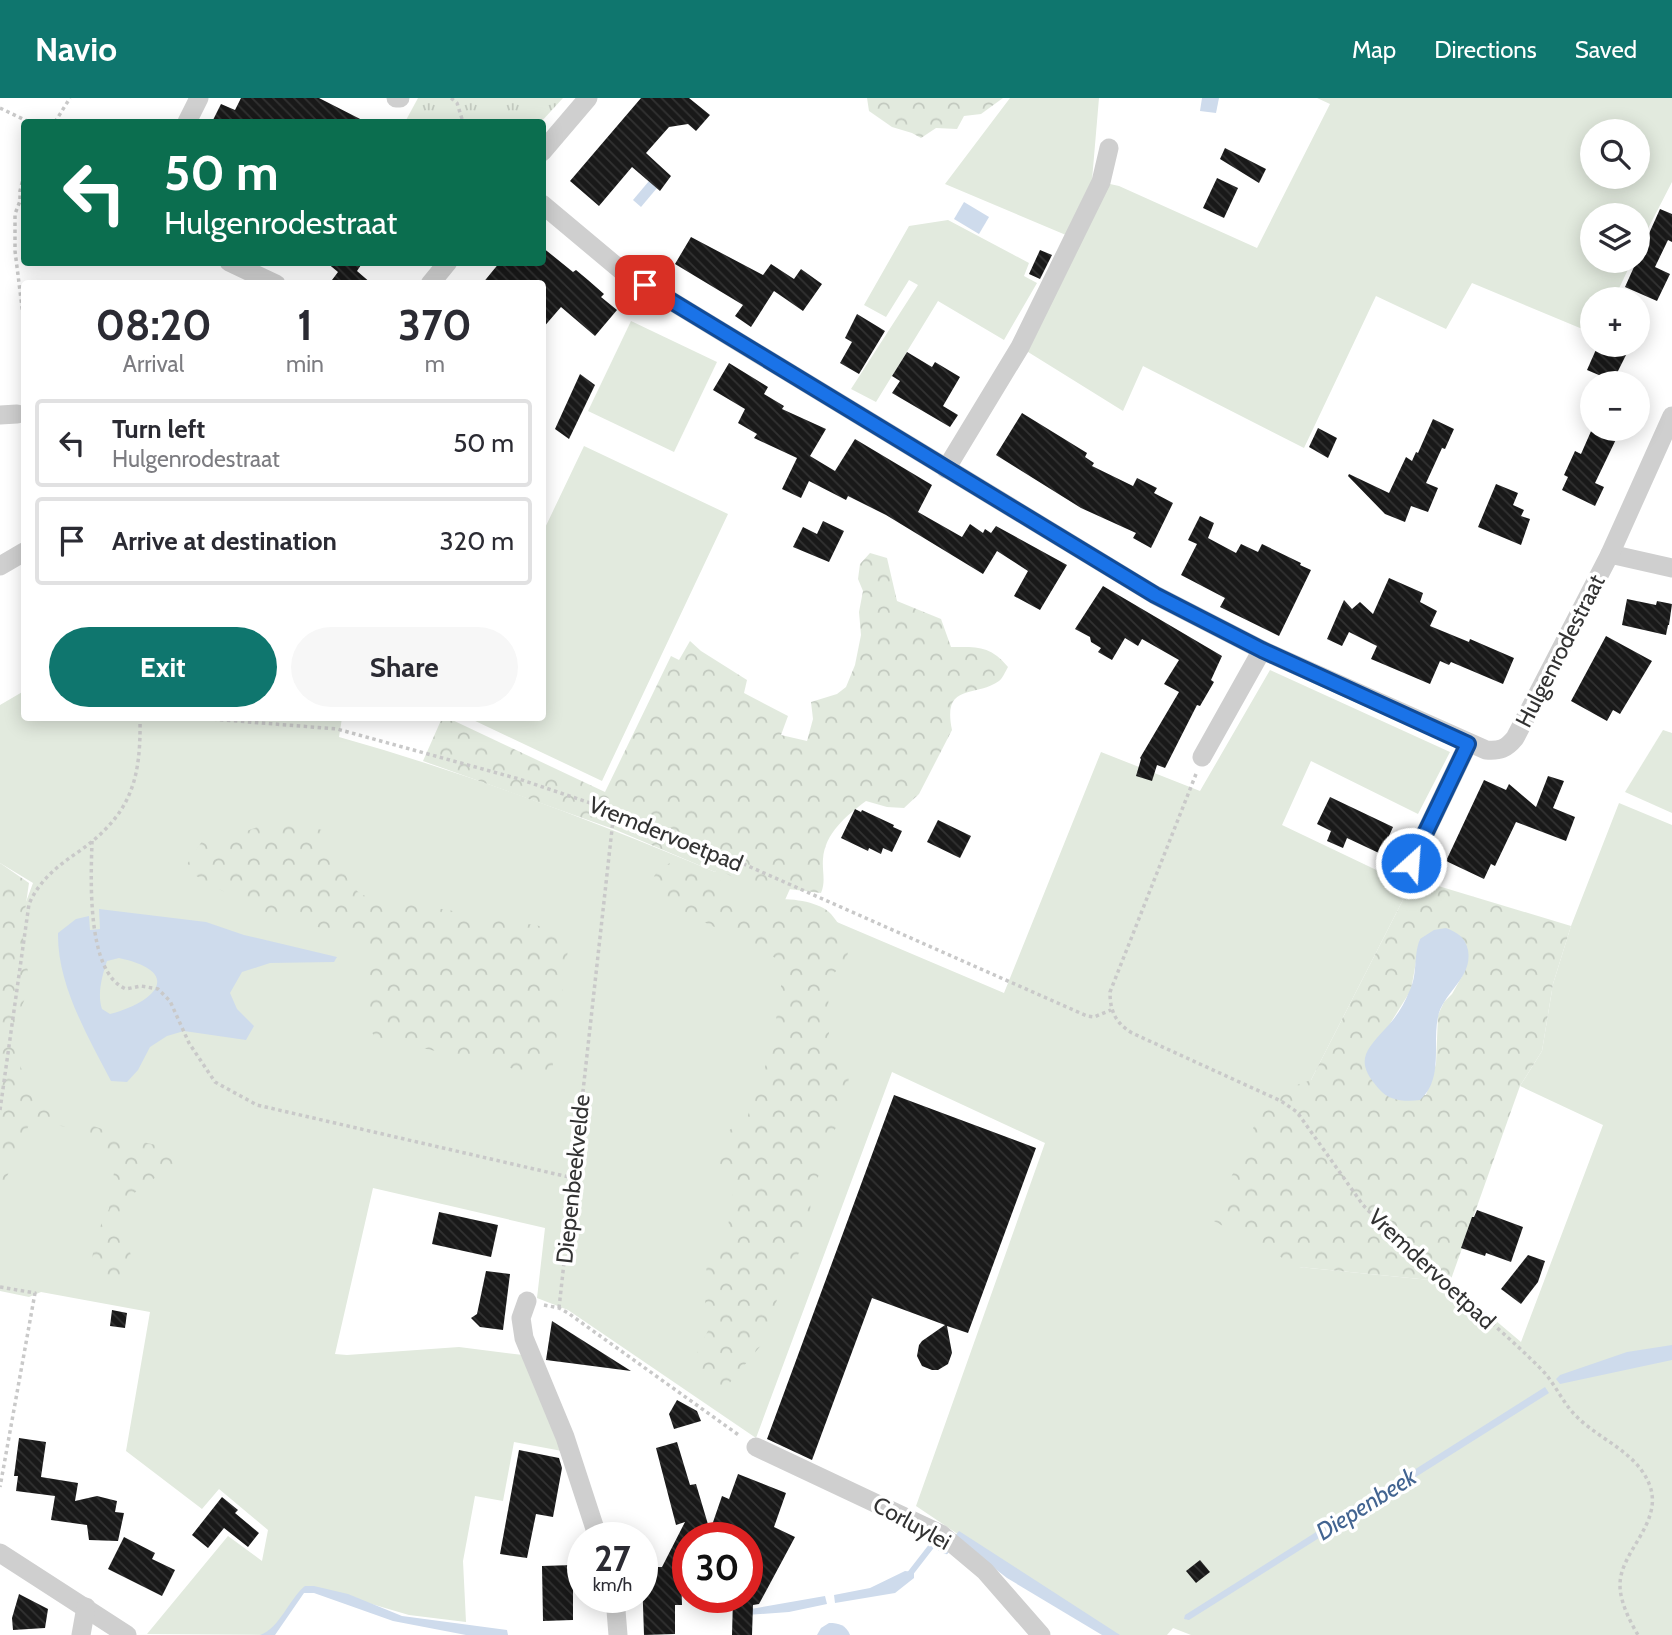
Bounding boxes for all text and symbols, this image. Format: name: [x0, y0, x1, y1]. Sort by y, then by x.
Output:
text: Navio: [35, 29, 117, 69]
text: Map: [1352, 35, 1396, 64]
text: Directions: [1434, 35, 1537, 64]
text: Saved: [1575, 35, 1637, 64]
map controls: [1580, 119, 1650, 441]
button: search: [1580, 119, 1650, 189]
text: 50 m: [164, 143, 279, 202]
icon: left: [49, 147, 140, 238]
text: Hulgenrodestraat: [164, 203, 397, 242]
button: layers: [1580, 203, 1650, 273]
pin: [615, 255, 675, 315]
icon: arrive: [626, 266, 664, 304]
button: +: [1580, 287, 1650, 357]
text: 08:20: [95, 299, 212, 351]
text: 1: [297, 299, 313, 351]
text: 370: [398, 299, 472, 351]
text: Arrival: [123, 350, 184, 378]
text: min: [286, 350, 324, 378]
text: m: [425, 350, 445, 378]
button: −: [1580, 371, 1650, 441]
text: Turn left: [112, 413, 205, 445]
icon: left: [53, 424, 91, 462]
text: 50 m: [453, 427, 514, 459]
text: Hulgenrodestraat: [112, 445, 280, 473]
icon: arrive: [53, 522, 91, 560]
text: Arrive at destination: [112, 525, 337, 557]
text: 320 m: [440, 525, 514, 557]
street label: Hulgenrodestraat: [1509, 570, 1611, 732]
button: Exit: [49, 627, 277, 707]
button: Share: [291, 627, 518, 707]
street label: Vremdervoetpad: [585, 790, 747, 878]
position arrow: [1374, 826, 1448, 900]
street label: Diepenbeekvelde: [550, 1093, 596, 1265]
street label: Vremdervoetpad: [1363, 1203, 1501, 1335]
water label: Diepenbeek: [1311, 1461, 1422, 1546]
street label: Corluylei: [868, 1490, 956, 1556]
speed limit sign: 30: [672, 1522, 763, 1613]
text: 27: [594, 1537, 631, 1580]
text: km/h: [593, 1574, 632, 1596]

